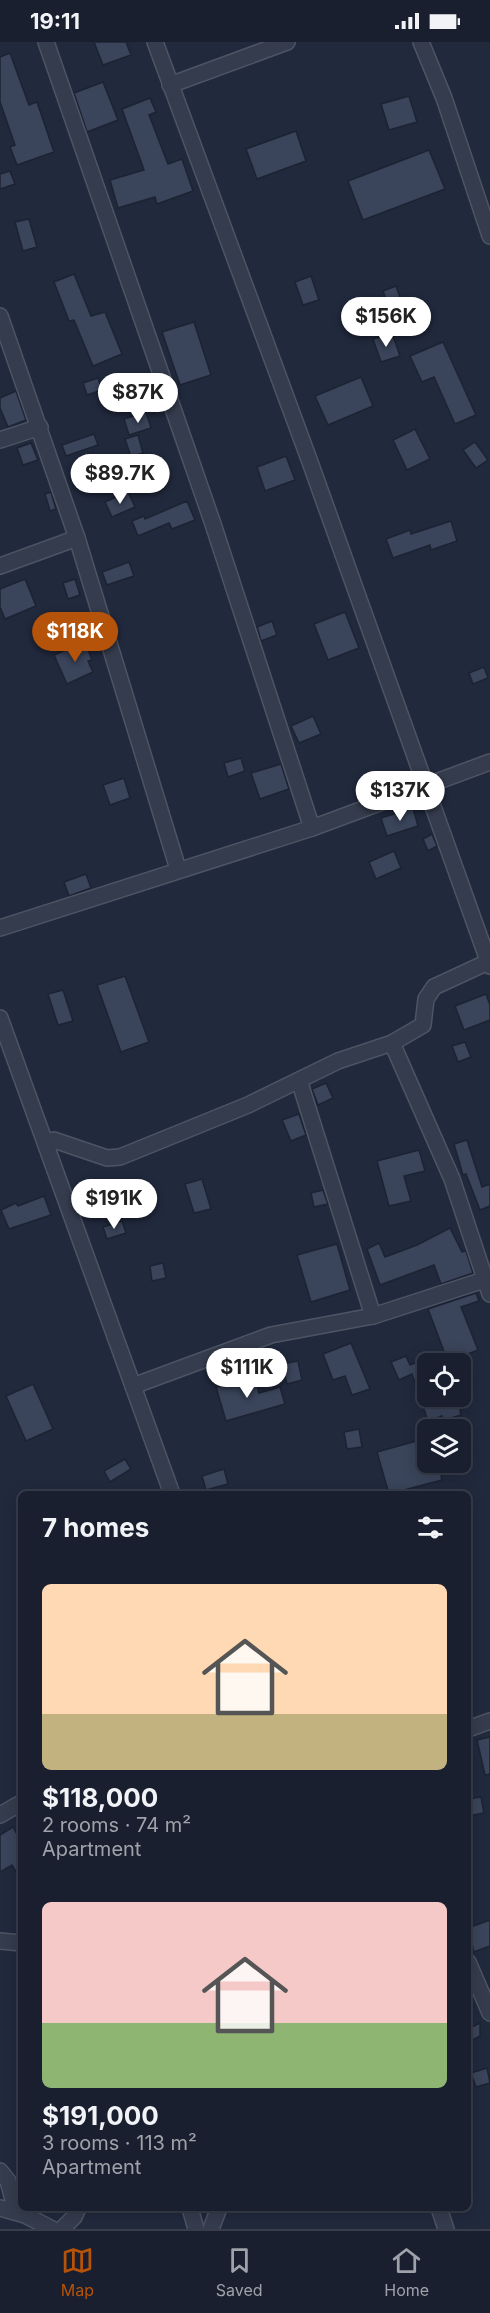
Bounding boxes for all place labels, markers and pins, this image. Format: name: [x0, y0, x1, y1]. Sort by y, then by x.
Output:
pin: $156K: [344, 297, 428, 348]
pin: $87K: [102, 373, 174, 424]
pin: $89.7K: [71, 454, 169, 505]
pin: $118K: [33, 612, 117, 663]
pin: $137K: [358, 771, 442, 822]
pin: $191K: [72, 1179, 156, 1230]
pin: $111K: [205, 1348, 289, 1399]

